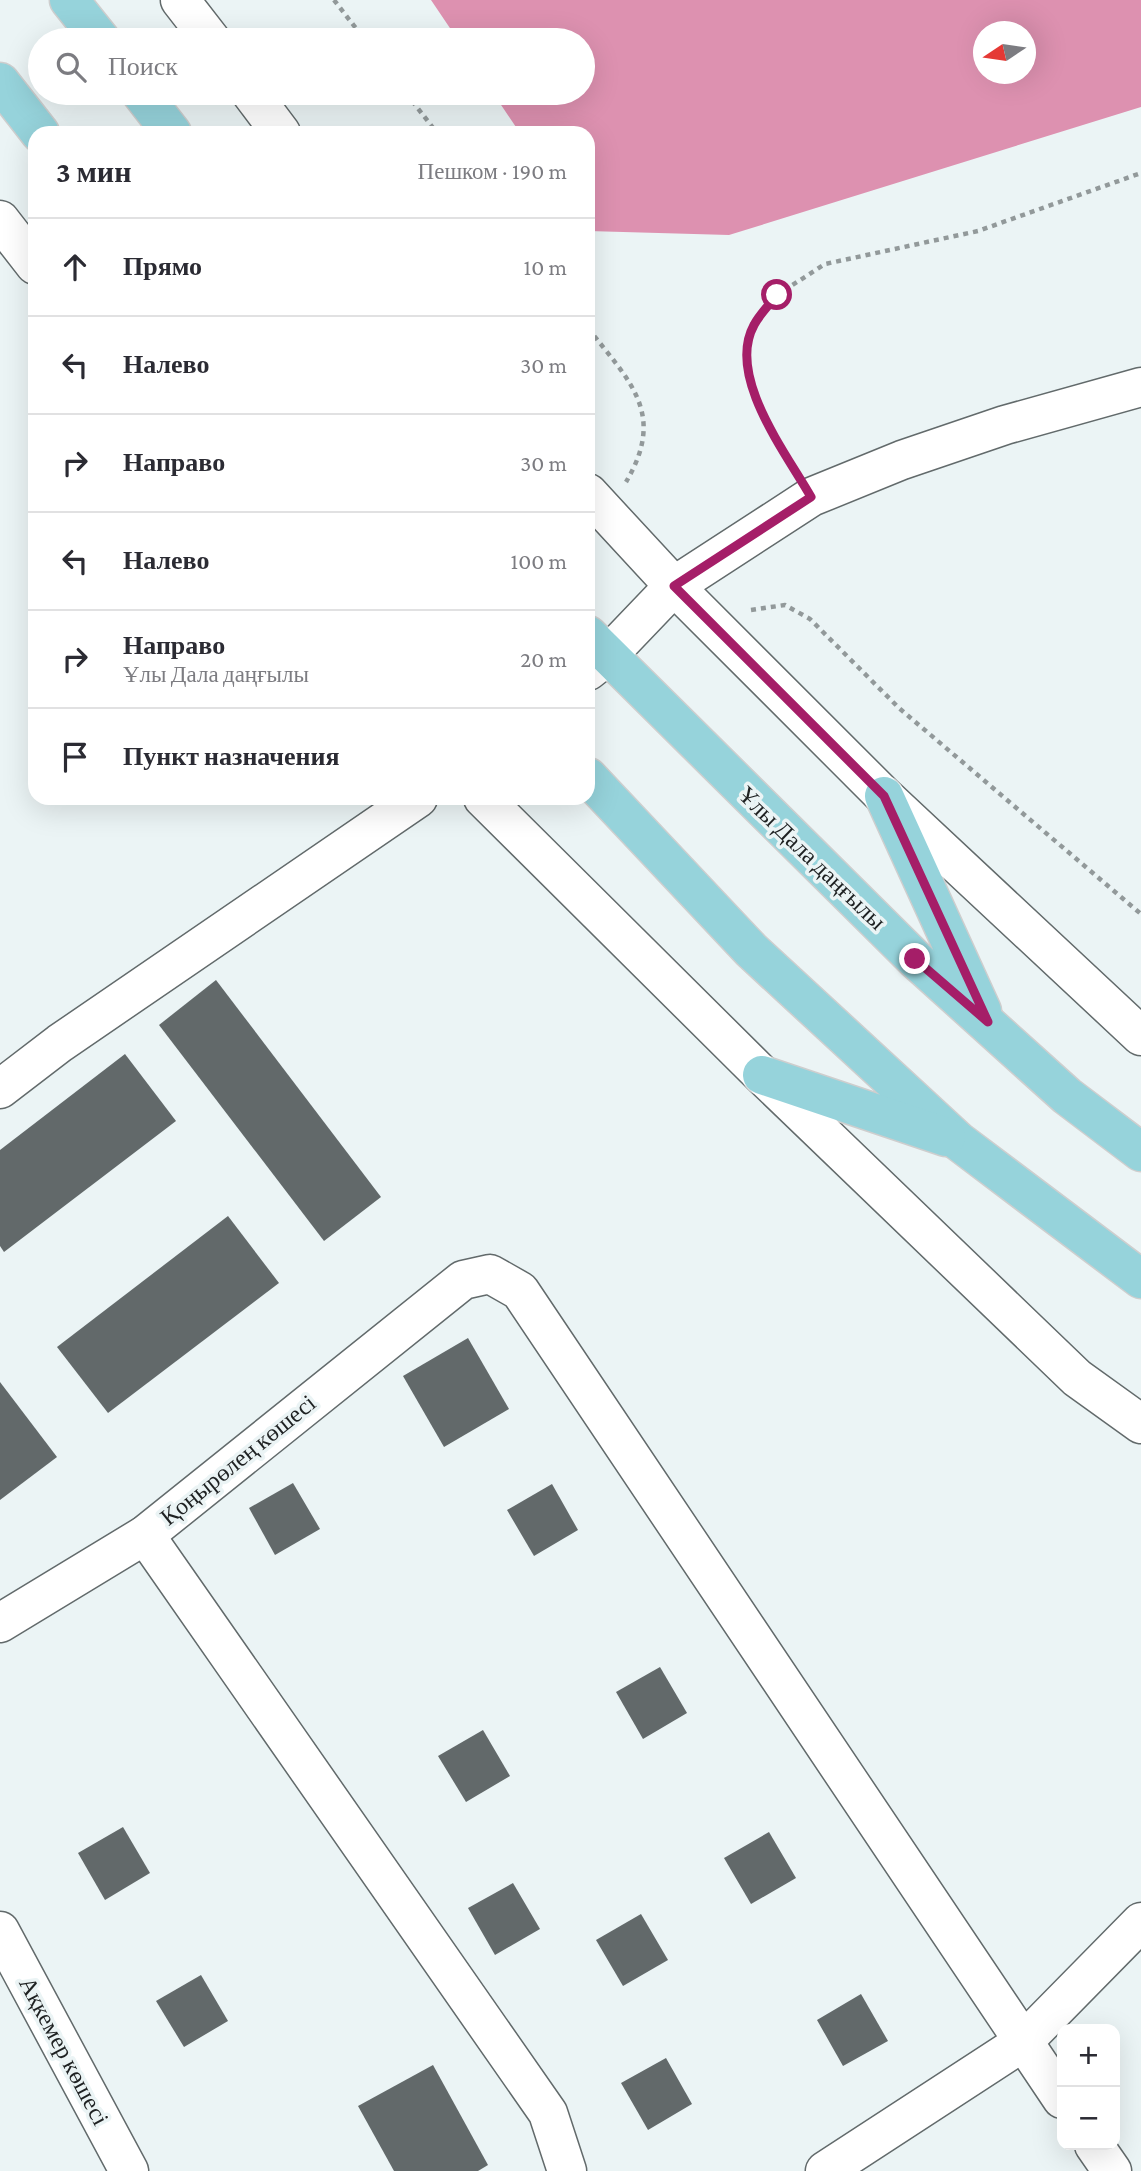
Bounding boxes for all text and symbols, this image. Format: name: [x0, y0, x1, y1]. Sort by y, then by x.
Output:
north arrow: [973, 21, 1036, 84]
search box: [28, 28, 595, 105]
icon: search: [52, 48, 90, 86]
text: Поиск: [108, 52, 178, 81]
text: 3 мин: [56, 155, 131, 188]
text: Пешком · 190 m: [418, 158, 567, 184]
icon: ahead: [56, 248, 94, 286]
text: Прямо: [123, 252, 202, 281]
text: 10 m: [524, 254, 567, 280]
route start: [761, 279, 792, 310]
icon: left: [56, 346, 94, 384]
text: Налево: [123, 350, 209, 379]
text: 30 m: [520, 352, 567, 378]
icon: right: [56, 444, 94, 482]
text: Направо: [123, 448, 225, 477]
text: 30 m: [520, 450, 567, 476]
icon: left: [56, 542, 94, 580]
text: Налево: [123, 546, 209, 575]
text: 100 m: [511, 548, 567, 574]
text: Направо: [123, 631, 225, 660]
icon: right: [56, 640, 94, 678]
text: 20 m: [520, 646, 567, 672]
text: Ұлы Дала даңғылы: [123, 661, 309, 687]
icon: arrive: [56, 738, 94, 776]
text: Пункт назначения: [123, 742, 340, 771]
street label: Ұлы Дала даңғылы: [733, 781, 892, 935]
route end: [899, 943, 930, 974]
street label: Қоңырөлең көшесі: [155, 1389, 321, 1530]
street label: Ақкемер көшесі: [14, 1972, 115, 2130]
map controls: [1057, 2024, 1120, 2150]
button: +: [1057, 2024, 1120, 2087]
button: −: [1057, 2087, 1120, 2150]

